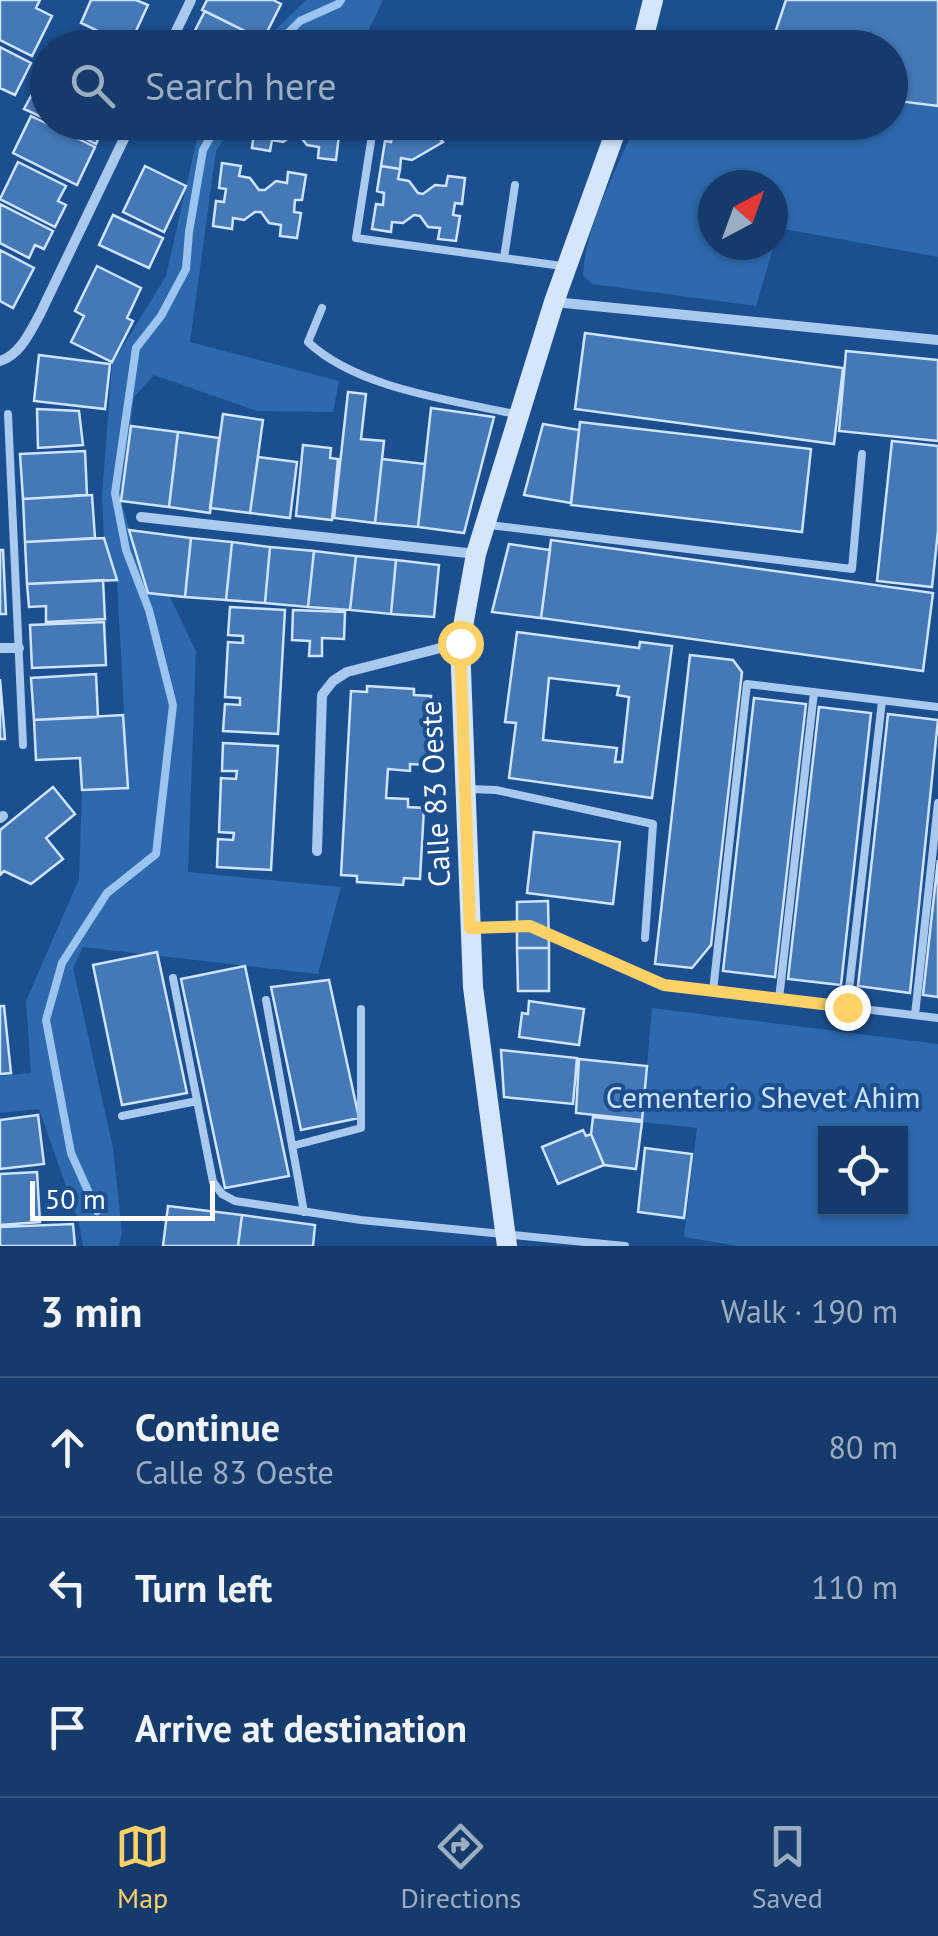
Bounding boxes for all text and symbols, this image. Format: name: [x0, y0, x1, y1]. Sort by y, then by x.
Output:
search box: [30, 30, 908, 140]
icon: search: [65, 58, 120, 113]
text: Search here: [145, 61, 337, 110]
north arrow: [698, 170, 788, 260]
route start: [438, 621, 484, 667]
street label: Calle 83 Oeste: [410, 700, 458, 888]
route end: [825, 985, 871, 1031]
park label: Cementerio Shevet Ahim: [606, 1077, 920, 1116]
map controls: [818, 1126, 908, 1216]
button: locate: [818, 1126, 908, 1216]
scale bar: [30, 1176, 215, 1220]
text: 50 m: [45, 1180, 106, 1217]
text: 3 min: [40, 1284, 142, 1339]
text: Walk · 190 m: [721, 1290, 898, 1332]
text: Continue: [135, 1402, 280, 1451]
icon: ahead: [40, 1420, 95, 1475]
text: 80 m: [829, 1426, 898, 1468]
text: Calle 83 Oeste: [135, 1451, 334, 1493]
icon: left: [40, 1560, 95, 1615]
text: Turn left: [135, 1563, 272, 1612]
text: 110 m: [811, 1566, 898, 1608]
icon: arrive: [40, 1700, 95, 1755]
text: Arrive at destination: [135, 1703, 467, 1752]
tab: Map: [115, 1819, 170, 1916]
tab: Directions: [400, 1819, 521, 1916]
tab: Saved: [752, 1819, 823, 1916]

